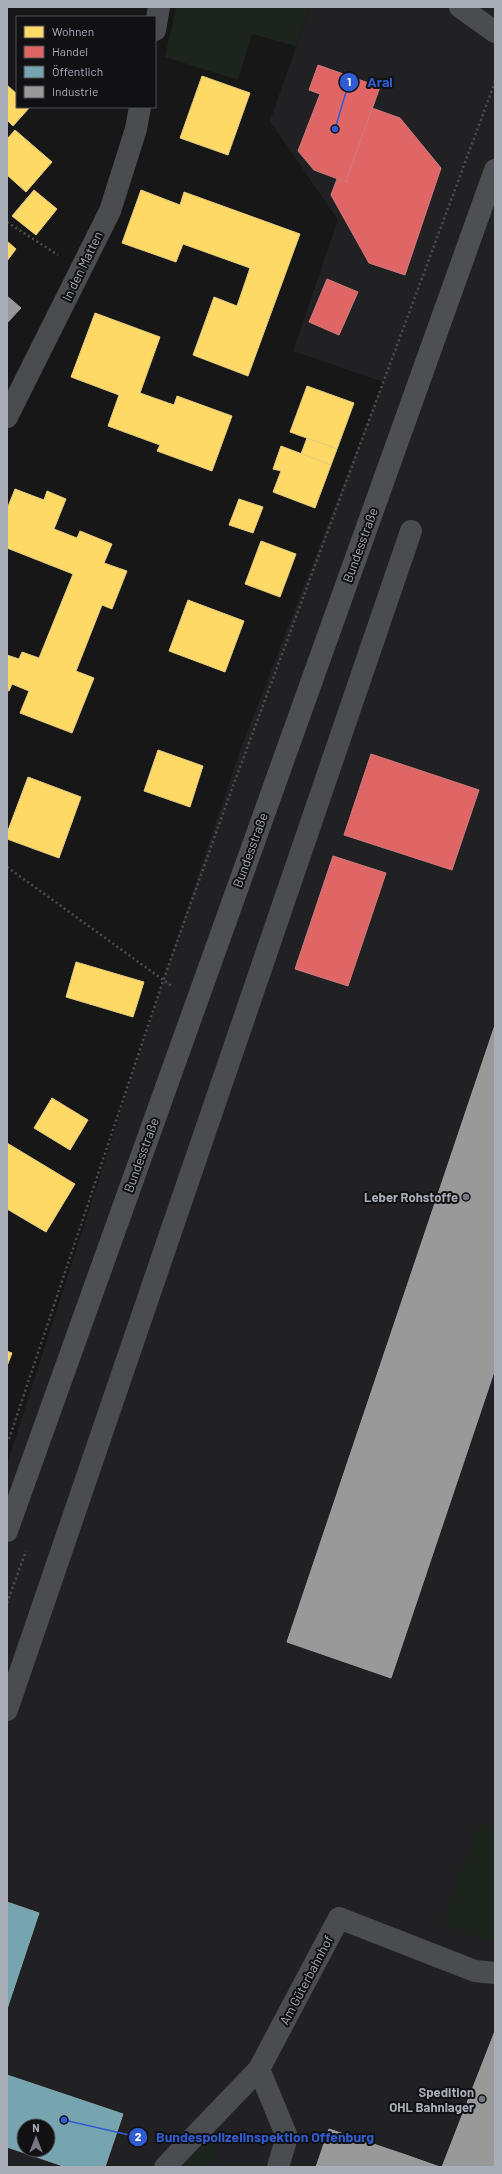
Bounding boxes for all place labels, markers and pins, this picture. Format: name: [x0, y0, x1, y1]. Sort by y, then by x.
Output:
callout: Aral: [339, 69, 400, 95]
place label: Leber Rohstoffe: [364, 1189, 458, 1205]
marker: Leber Rohstoffe: [461, 1192, 471, 1202]
place label: Spedition OHL Bahnlager: [389, 2084, 474, 2115]
marker: Spedition OHL Bahnlager: [477, 2094, 487, 2104]
callout: Bundespolizeiinspektion Offenburg: [128, 2124, 382, 2150]

